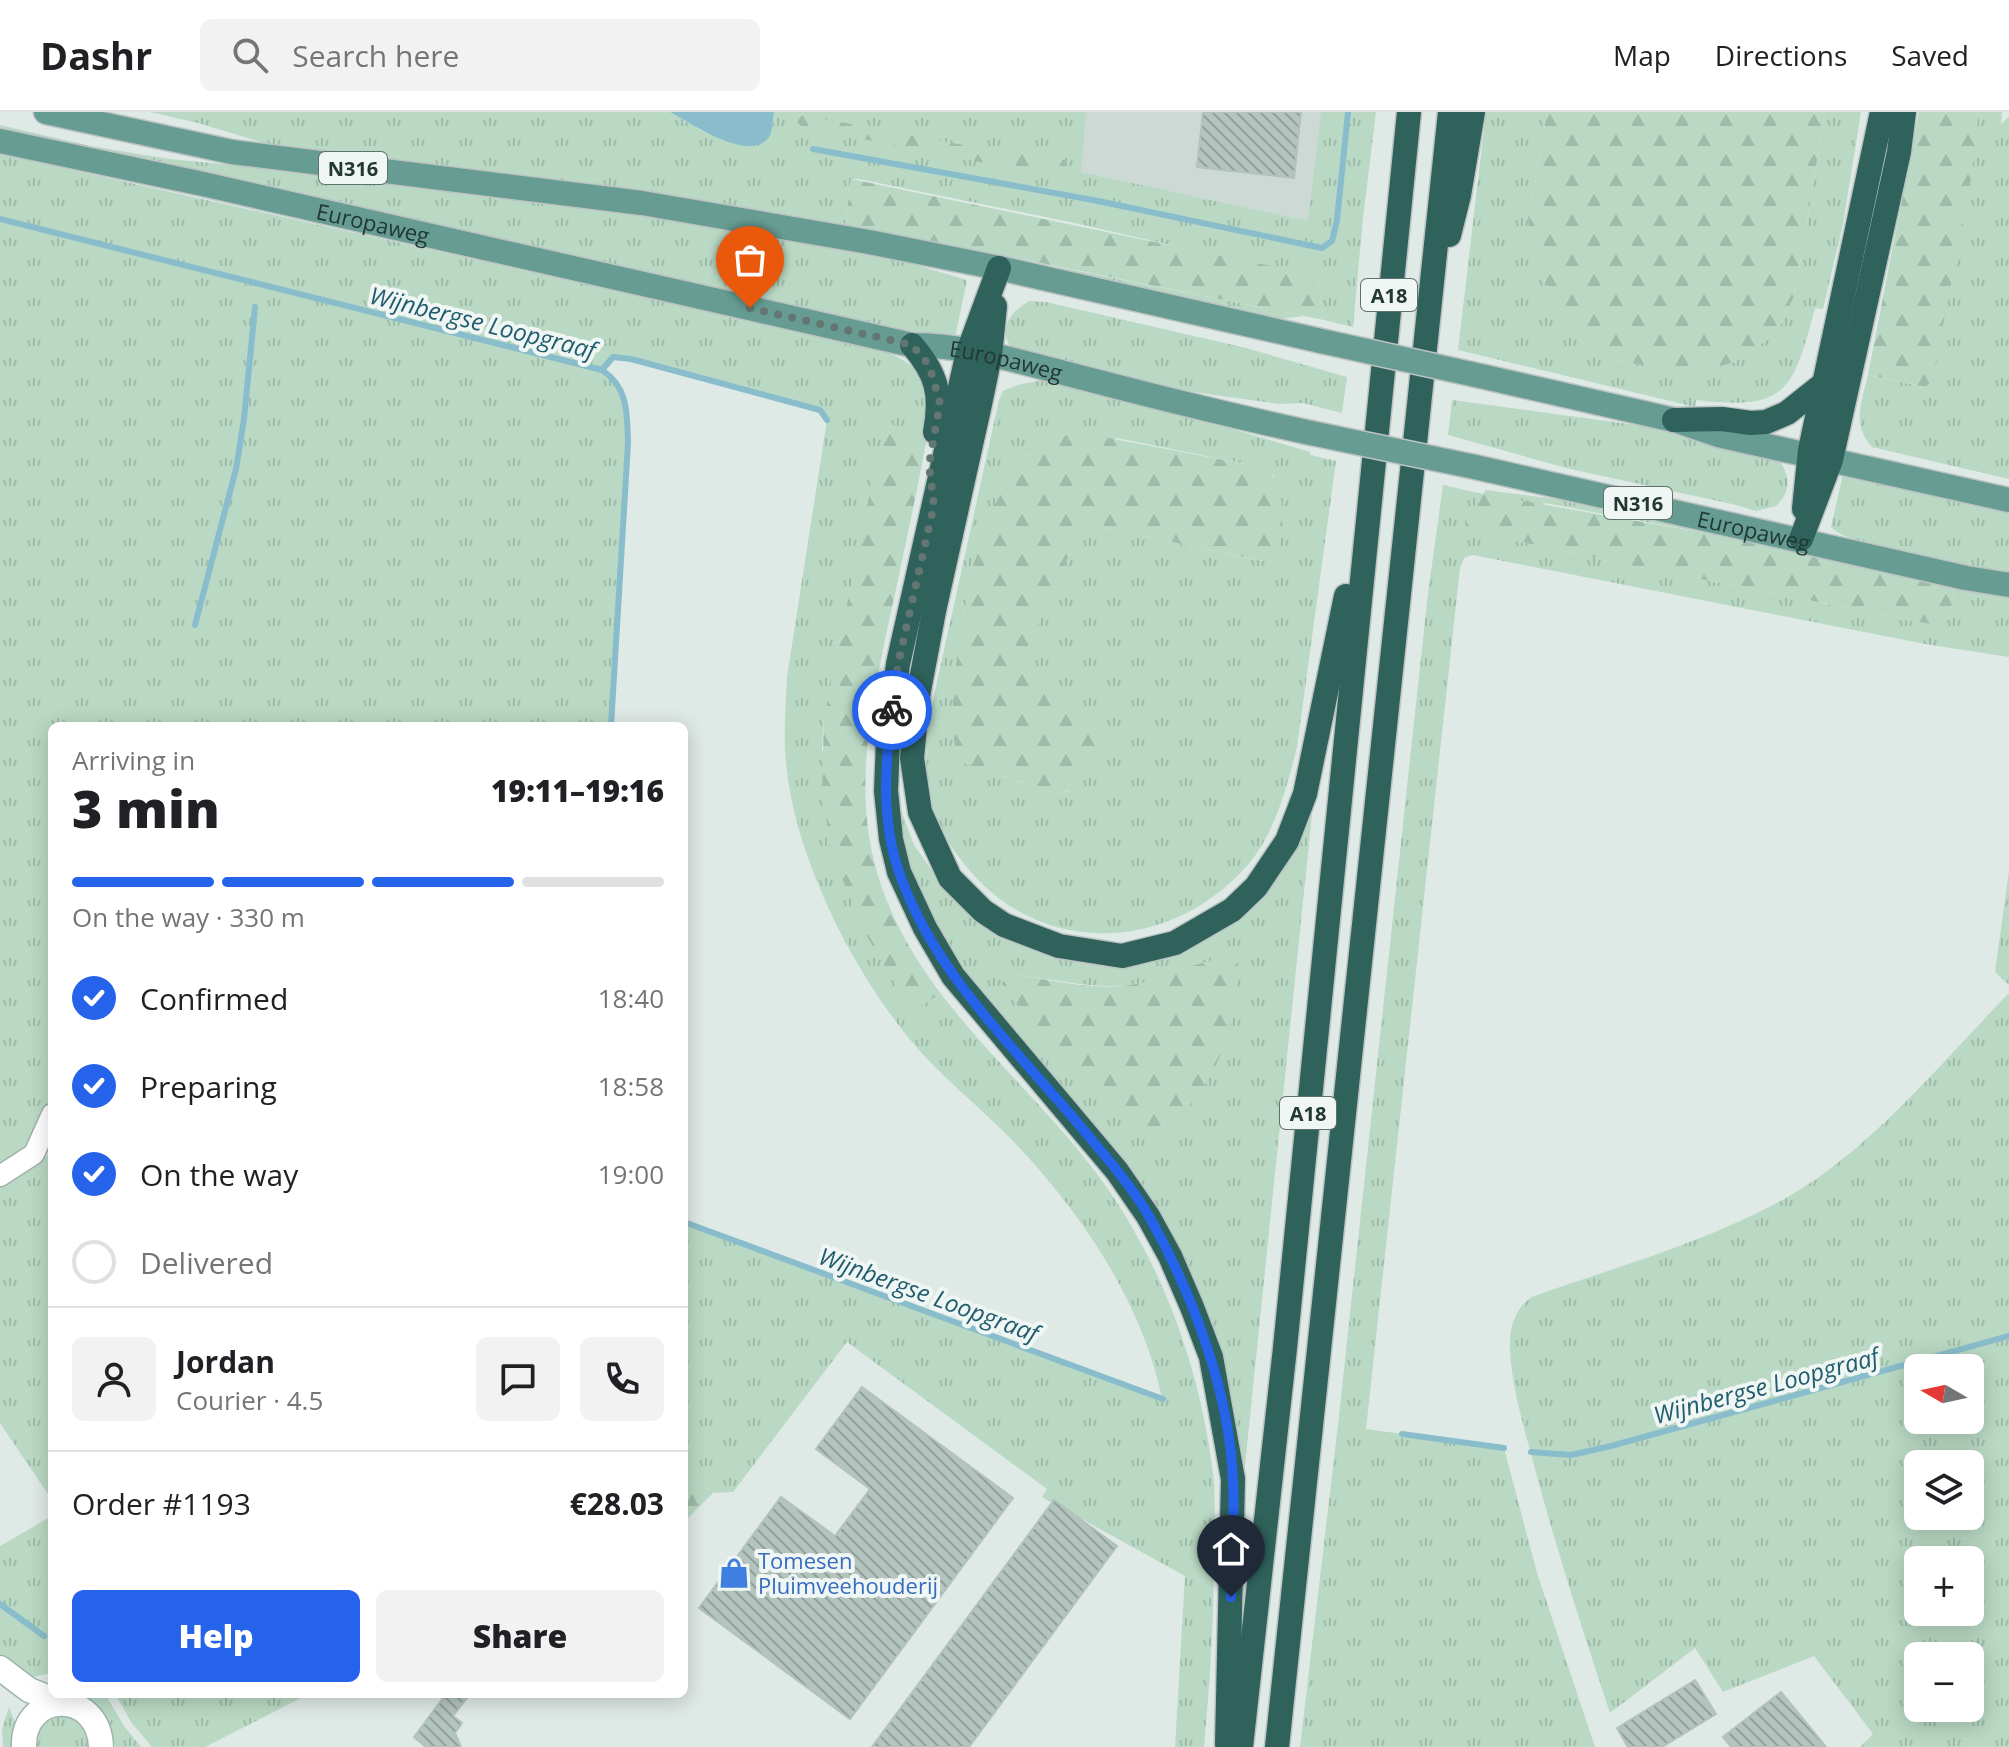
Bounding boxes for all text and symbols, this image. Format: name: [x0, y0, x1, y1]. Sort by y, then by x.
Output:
search box: [200, 19, 760, 91]
text: Dashr: [40, 29, 152, 81]
icon: search: [228, 33, 272, 77]
text: Search here: [292, 35, 459, 76]
text: Map: [1613, 36, 1671, 74]
text: Directions: [1715, 36, 1847, 74]
text: Saved: [1891, 36, 1969, 74]
road number: N316: [319, 152, 387, 184]
street label: Europaweg: [314, 195, 433, 250]
pin: [716, 226, 784, 308]
icon: bag: [728, 238, 772, 282]
water label: Wijnbergse Loopgraaf: [367, 278, 603, 367]
road number: A18: [1361, 279, 1417, 311]
street label: Europaweg: [948, 333, 1066, 387]
road number: N316: [1604, 487, 1672, 519]
street label: Europaweg: [1695, 503, 1813, 557]
courier: [852, 670, 932, 750]
icon: bike: [870, 688, 914, 732]
text: Arriving in: [72, 742, 195, 778]
text: 19:11–19:16: [491, 770, 664, 811]
text: 3 min: [72, 772, 220, 843]
text: On the way · 330 m: [72, 899, 305, 935]
icon: check: [72, 976, 116, 1020]
text: Confirmed: [140, 978, 288, 1019]
text: 18:40: [598, 980, 664, 1016]
icon: check: [72, 1064, 116, 1108]
text: Preparing: [140, 1066, 277, 1107]
text: 18:58: [598, 1068, 664, 1104]
road number: A18: [1280, 1097, 1336, 1129]
icon: check: [72, 1152, 116, 1196]
text: On the way: [140, 1154, 298, 1195]
text: 19:00: [598, 1156, 664, 1192]
water label: Wijnbergse Loopgraaf: [815, 1239, 1047, 1350]
text: Delivered: [140, 1242, 273, 1283]
button: person: [72, 1337, 156, 1421]
button: chat: [476, 1337, 560, 1421]
button: phone: [580, 1337, 664, 1421]
water label: Wijnbergse Loopgraaf: [1650, 1338, 1886, 1431]
text: Jordan: [176, 1341, 275, 1382]
north arrow: [1904, 1354, 1984, 1434]
map controls: [1904, 1354, 1984, 1722]
text: Courier · 4.5: [176, 1382, 323, 1418]
button: layers: [1904, 1450, 1984, 1530]
text: Order #1193: [72, 1483, 251, 1524]
text: €28.03: [570, 1483, 664, 1524]
pin: [1197, 1515, 1265, 1597]
icon: home: [1209, 1527, 1253, 1571]
place label: Tomesen Pluimveehouderij: [758, 1545, 938, 1600]
button: +: [1904, 1546, 1984, 1626]
shop icon: Tomesen Pluimveehouderij: [717, 1556, 751, 1590]
button: Help: [72, 1590, 360, 1682]
button: Share: [376, 1590, 664, 1682]
button: −: [1904, 1642, 1984, 1722]

